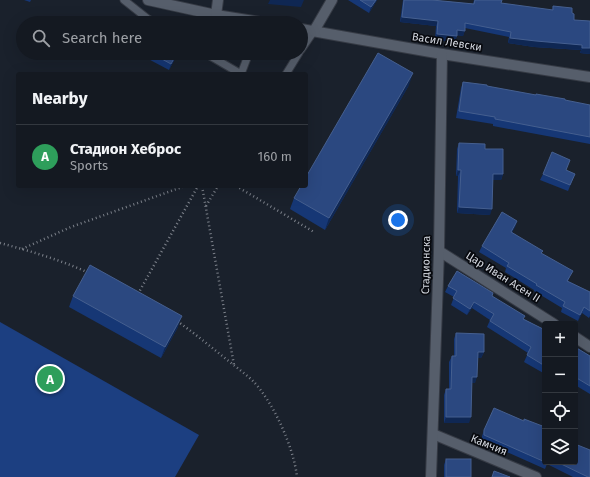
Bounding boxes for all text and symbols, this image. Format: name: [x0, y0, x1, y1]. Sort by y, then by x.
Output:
search box: [16, 16, 308, 60]
icon: search: [30, 27, 52, 49]
text: Search here: [62, 29, 142, 47]
street label: Васил Левски: [411, 30, 483, 54]
text: Nearby: [32, 88, 87, 109]
text: Стадион Хеброс: [70, 140, 181, 158]
text: A: [41, 149, 49, 164]
text: 160 m: [258, 149, 292, 164]
text: Sports: [70, 158, 108, 173]
your location: [388, 210, 408, 230]
street label: Стадионска: [419, 236, 433, 294]
street label: Цар Иван Асен II: [463, 249, 543, 305]
map controls: [542, 321, 578, 465]
button: +: [542, 321, 578, 357]
button: −: [542, 357, 578, 393]
pin: A: [37, 364, 63, 394]
button: locate: [542, 393, 578, 429]
button: layers: [542, 429, 578, 465]
street label: Камчия: [469, 432, 509, 458]

